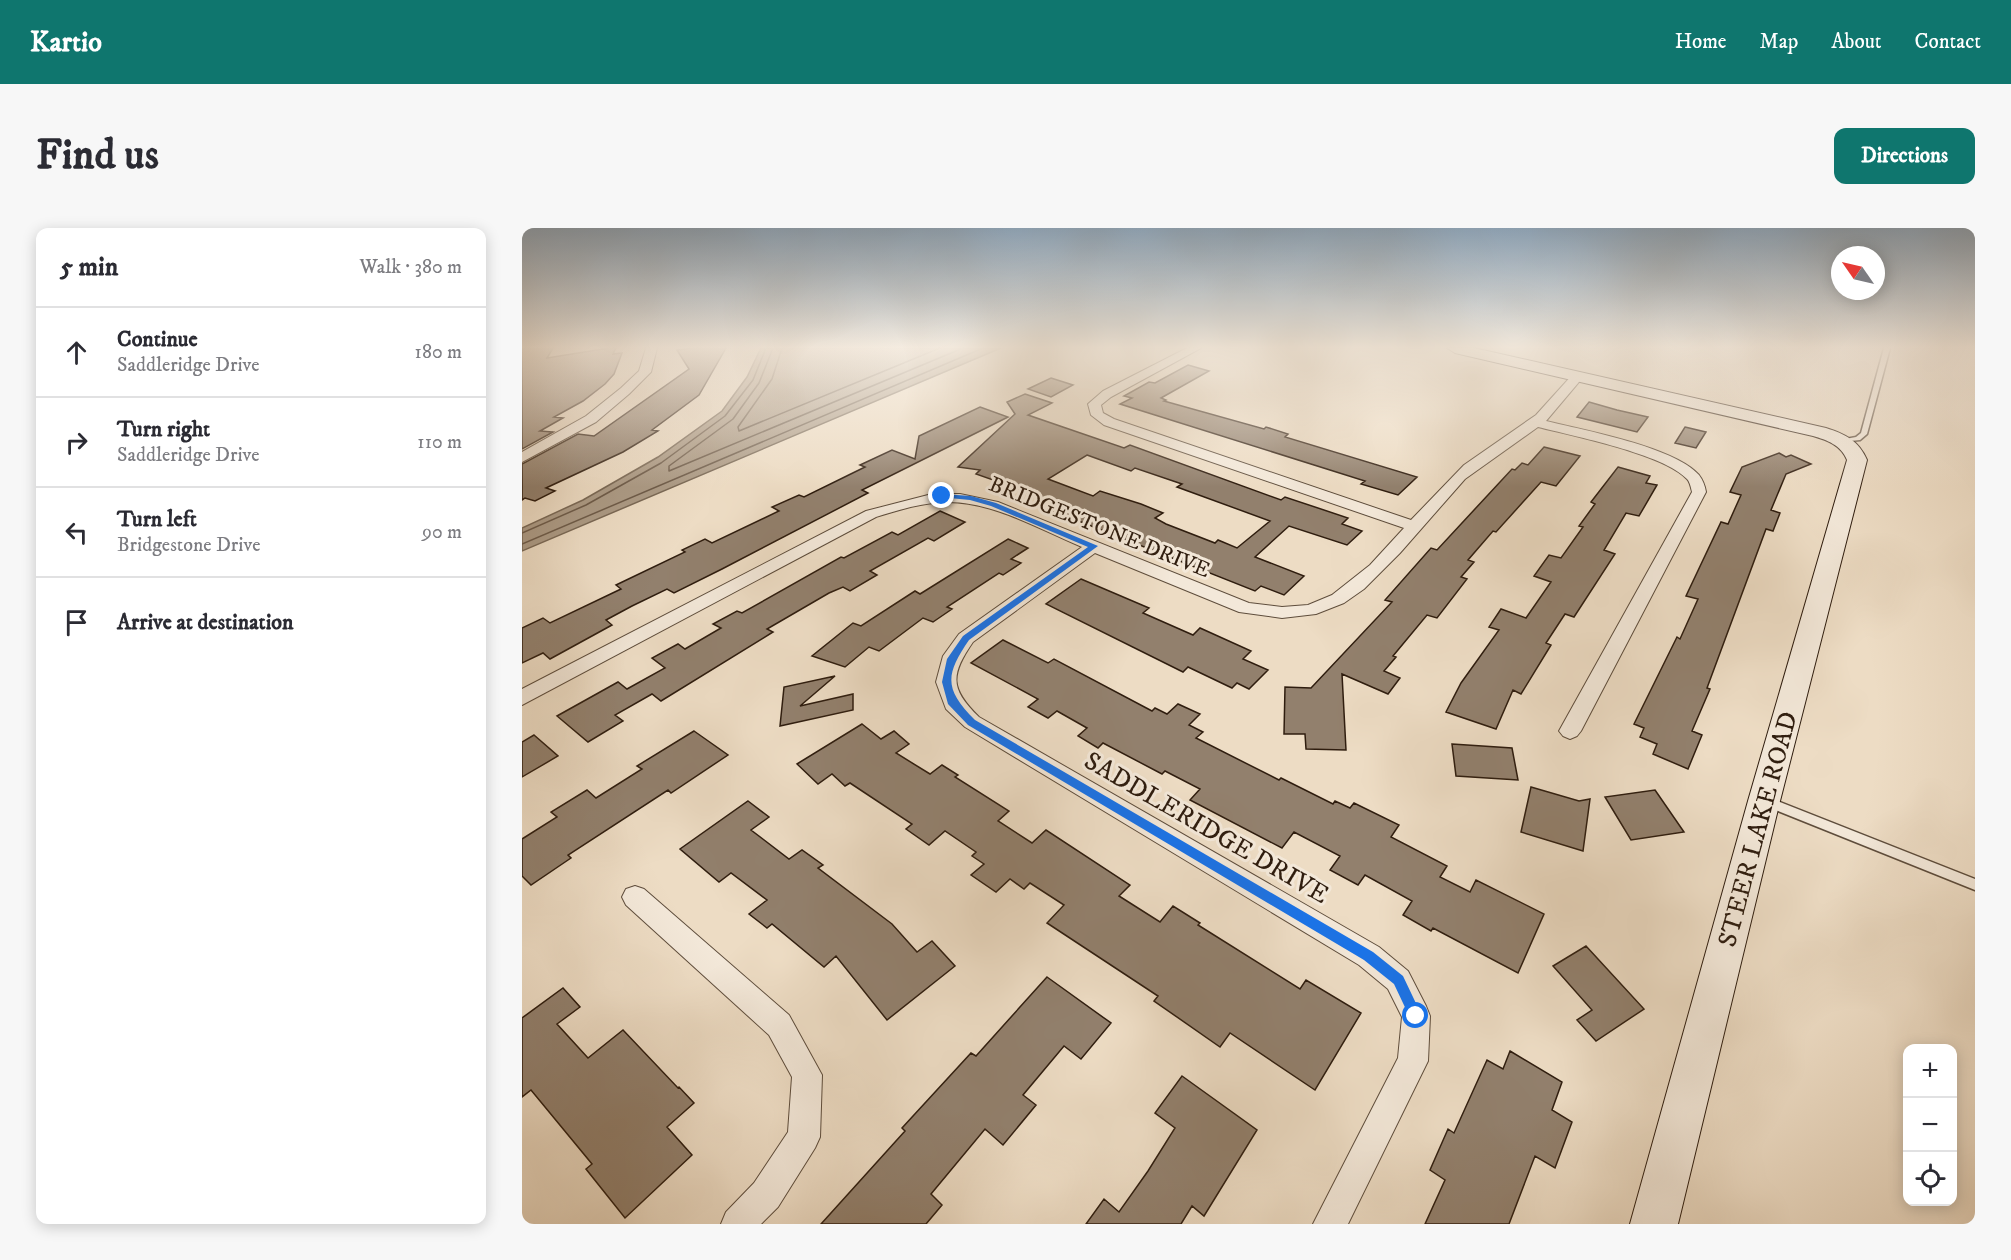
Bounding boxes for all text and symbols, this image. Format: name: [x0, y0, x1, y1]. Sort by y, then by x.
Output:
text: Kartio: [30, 25, 102, 60]
text: Home: [1675, 29, 1727, 55]
text: Map: [1760, 29, 1798, 55]
text: About: [1831, 29, 1882, 55]
text: Contact: [1915, 29, 1981, 55]
button: Directions: [1834, 128, 1975, 184]
text: Find us: [36, 130, 159, 182]
north arrow: [1831, 246, 1885, 300]
text: 5 min: [60, 251, 118, 284]
text: Walk · 380 m: [360, 255, 462, 280]
text: Continue: [117, 326, 198, 353]
icon: ahead: [60, 336, 93, 369]
text: 180 m: [415, 340, 462, 365]
text: Saddleridge Drive: [117, 353, 260, 378]
text: Turn right: [117, 416, 210, 443]
icon: right: [60, 426, 93, 459]
text: 110 m: [417, 430, 462, 455]
text: Saddleridge Drive: [117, 443, 260, 468]
street label: BRIDGESTONE DRIVE: [985, 471, 1214, 584]
route end: [928, 482, 954, 508]
text: Turn left: [117, 506, 197, 533]
icon: left: [60, 516, 93, 549]
text: 90 m: [422, 520, 462, 545]
text: Bridgestone Drive: [117, 533, 260, 558]
icon: arrive: [60, 606, 93, 639]
text: Arrive at destination: [117, 609, 294, 636]
street label: STEER LAKE ROAD: [1711, 708, 1806, 951]
street label: SADDLERIDGE DRIVE: [1078, 745, 1334, 912]
route start: [1402, 1002, 1428, 1028]
map controls: [1903, 1044, 1957, 1206]
button: +: [1903, 1044, 1957, 1098]
button: −: [1903, 1098, 1957, 1152]
button: locate: [1903, 1152, 1957, 1206]

